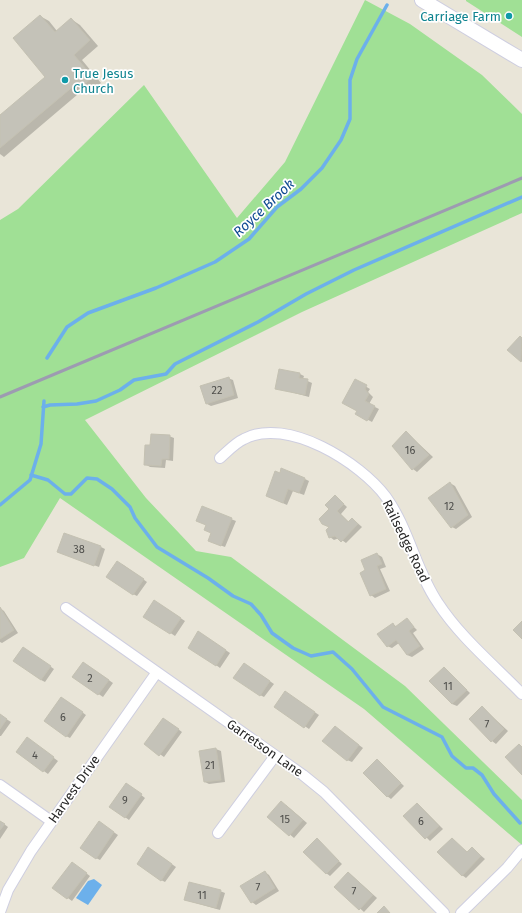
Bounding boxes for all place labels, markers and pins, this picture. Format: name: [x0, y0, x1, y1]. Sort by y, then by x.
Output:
place label: Carriage Farm: [420, 9, 501, 24]
marker: Carriage Farm: [504, 11, 514, 21]
place label: True Jesus Church: [73, 66, 133, 96]
marker: True Jesus Church: [60, 75, 70, 85]

